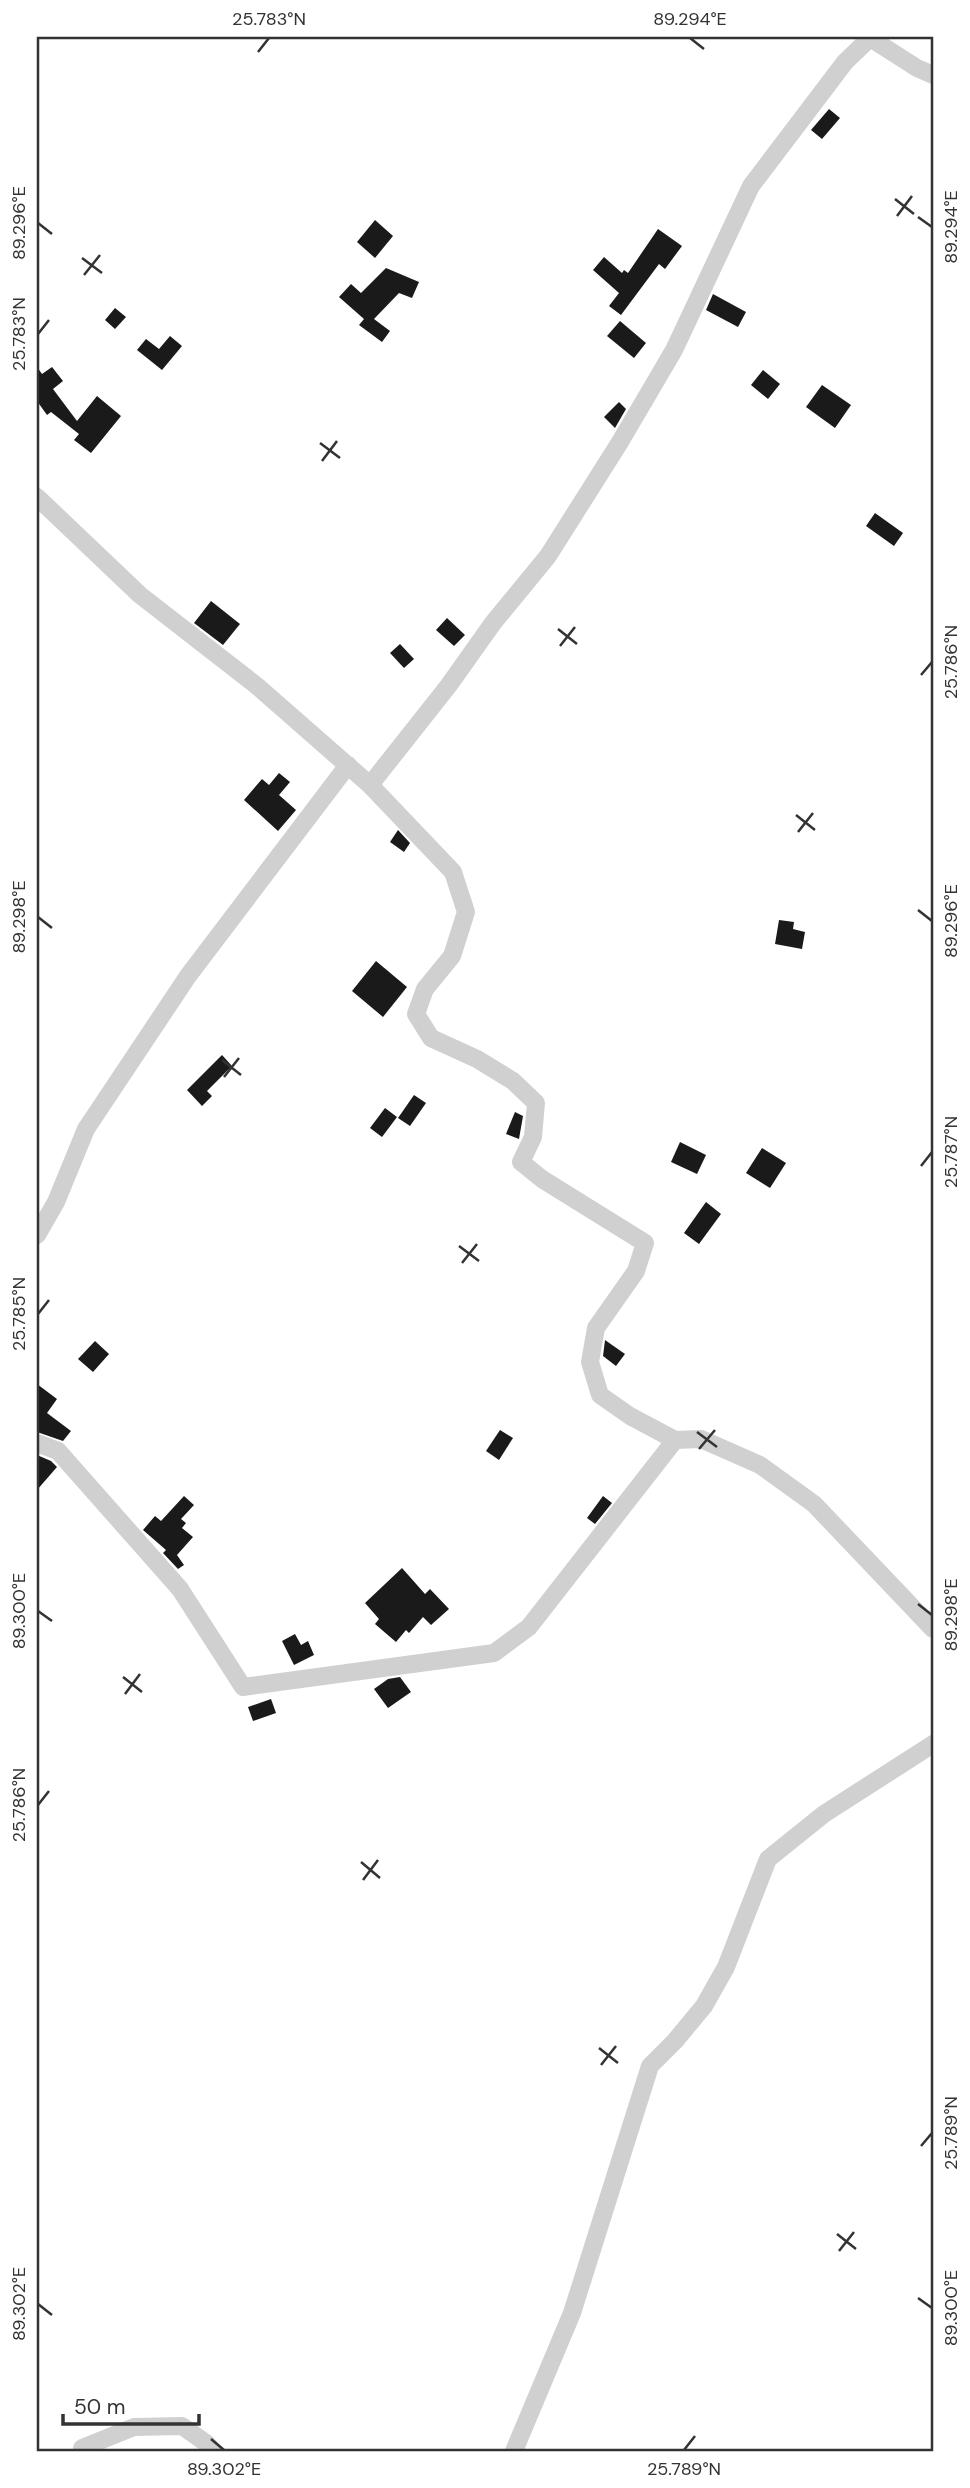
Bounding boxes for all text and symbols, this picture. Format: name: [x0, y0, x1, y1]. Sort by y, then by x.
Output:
text: 25.783°N: [232, 7, 306, 31]
text: 89.294°E: [653, 7, 727, 31]
text: 89.296°E: [7, 186, 31, 260]
text: 89.294°E: [939, 190, 963, 264]
text: 25.783°N: [7, 297, 31, 371]
text: 25.786°N: [939, 625, 963, 699]
text: 89.298°E: [7, 880, 31, 954]
text: 89.296°E: [939, 884, 963, 958]
text: 25.787°N: [939, 1116, 963, 1188]
text: 25.785°N: [7, 1277, 31, 1351]
text: 89.300°E: [7, 1573, 31, 1649]
text: 89.298°E: [939, 1578, 963, 1652]
text: 25.786°N: [7, 1768, 31, 1842]
text: 25.789°N: [939, 2096, 963, 2170]
text: 89.302°E: [7, 2267, 31, 2341]
text: 89.300°E: [939, 2270, 963, 2346]
scale bar: [63, 2383, 200, 2427]
text: 50 m: [74, 2393, 125, 2421]
text: 89.302°E: [187, 2457, 261, 2481]
text: 25.789°N: [647, 2457, 721, 2481]

